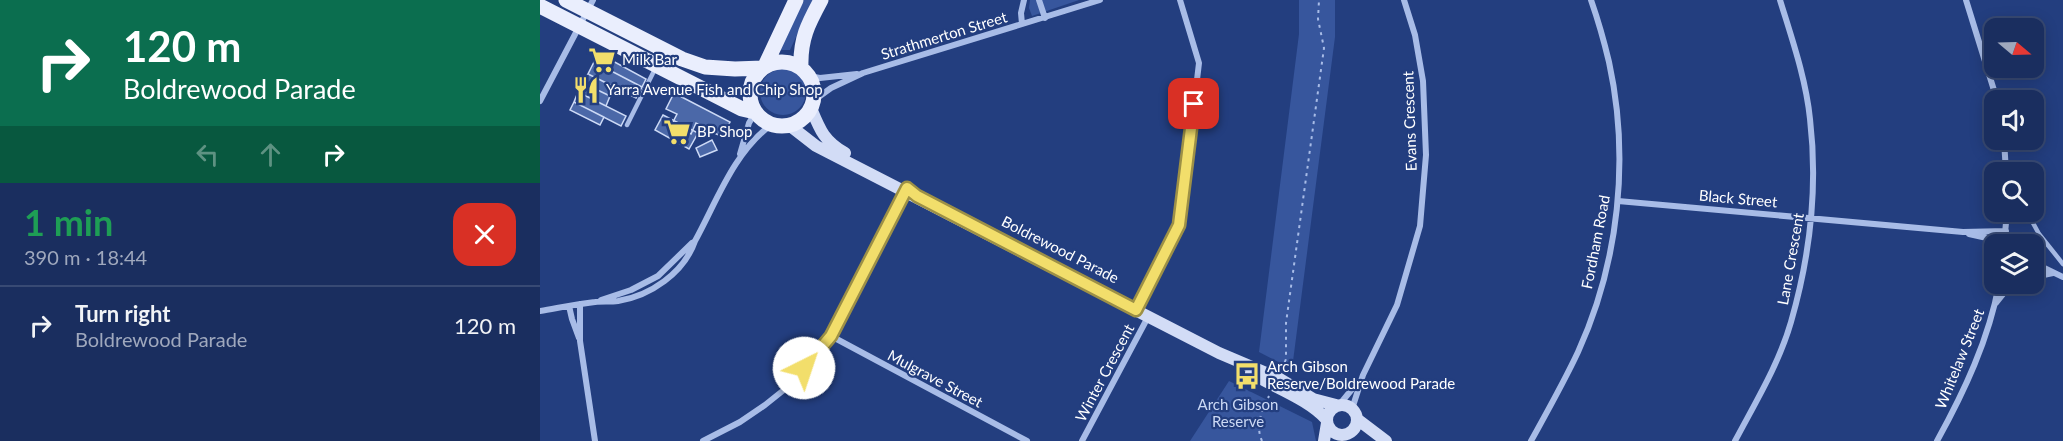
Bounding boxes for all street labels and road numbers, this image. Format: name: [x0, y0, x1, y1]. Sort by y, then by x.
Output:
street label: Strathmerton Street: [878, 7, 1010, 63]
street label: Evans Crescent: [1398, 70, 1420, 171]
street label: Black Street: [1698, 186, 1779, 210]
street label: Fordham Road: [1577, 193, 1613, 290]
street label: Lane Crescent: [1773, 211, 1807, 306]
street label: Boldrewood Parade: [999, 212, 1122, 287]
street label: Whitelaw Street: [1931, 305, 1988, 411]
street label: Winter Crescent: [1071, 320, 1138, 424]
street label: Mulgrave Street: [885, 346, 987, 411]

